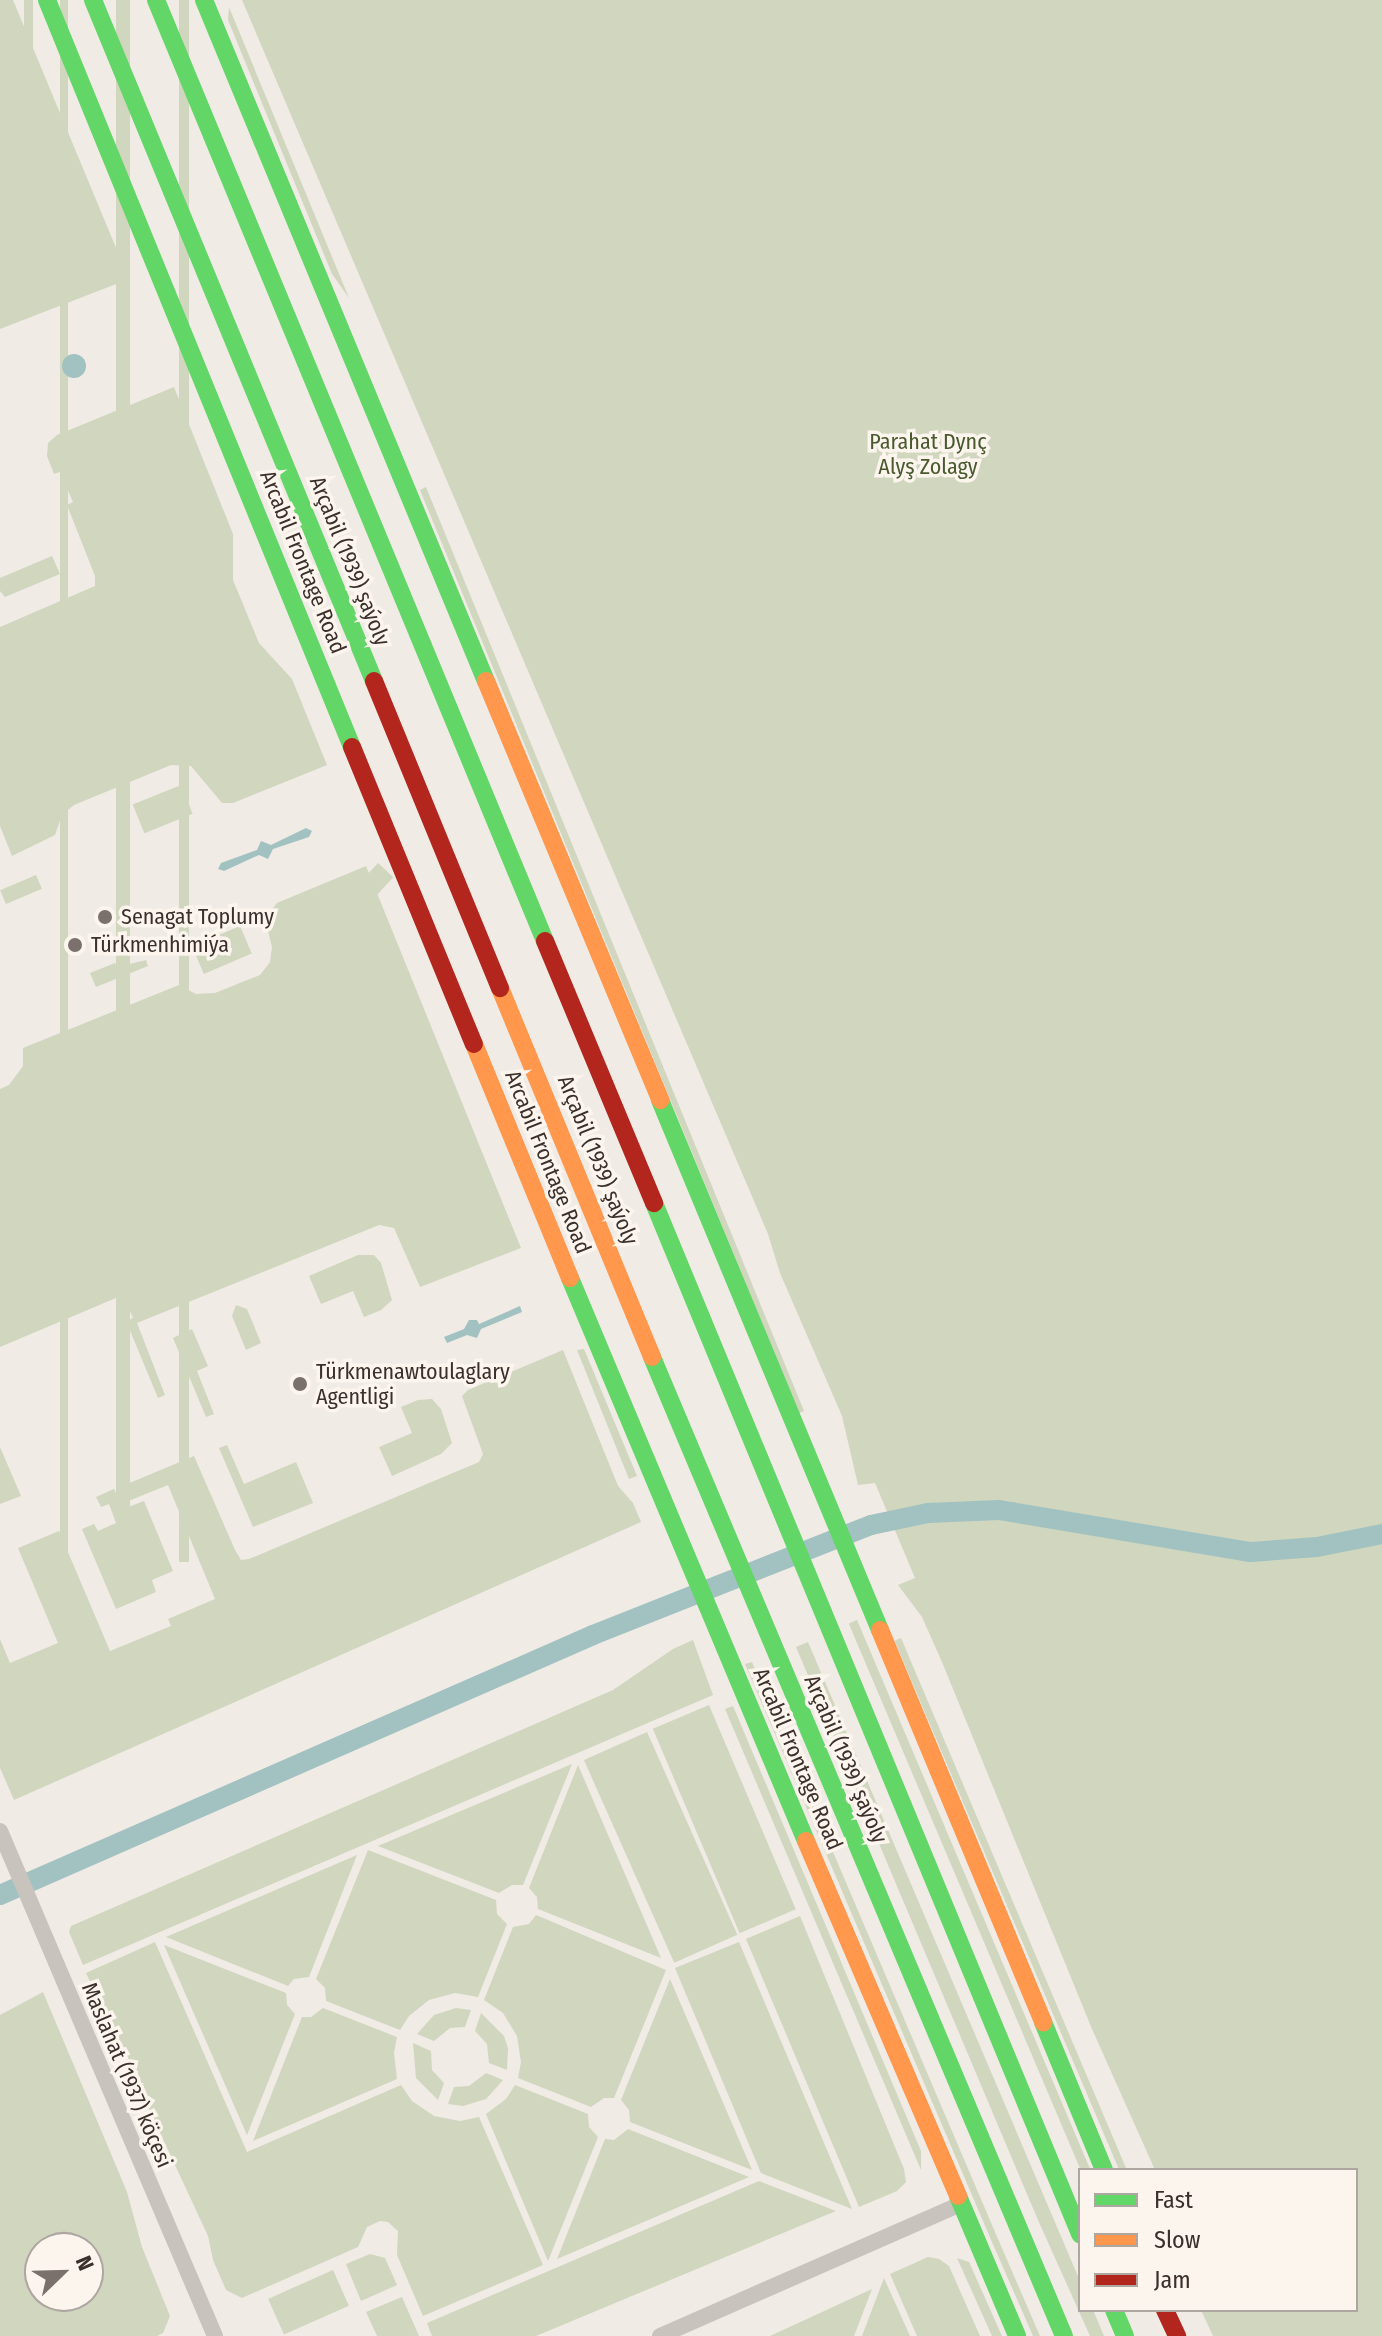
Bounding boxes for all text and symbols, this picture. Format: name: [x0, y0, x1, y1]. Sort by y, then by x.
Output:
park label: Parahat Dynç Alyş Zolagy: [869, 428, 987, 480]
street label: Arcabil Frontage Road: [254, 467, 352, 657]
street label: Arçabil (1939) şaýoly: [304, 473, 396, 649]
place label: Senagat Toplumy: [121, 904, 274, 930]
marker: Senagat Toplumy: [96, 908, 114, 926]
place label: Türkmenhimiýa: [91, 932, 229, 958]
marker: Türkmenhimiýa: [66, 936, 84, 954]
street label: Arcabil Frontage Road: [499, 1067, 597, 1257]
street label: Arçabil (1939) şaýoly: [552, 1072, 644, 1248]
place label: Türkmenawtoulaglary Agentligi: [316, 1358, 510, 1410]
marker: Türkmenawtoulaglary Agentligi: [291, 1375, 309, 1393]
street label: Arcabil Frontage Road: [748, 1664, 848, 1854]
street label: Arçabil (1939) şaýoly: [799, 1671, 893, 1847]
street label: Maslahat (1937) köçesi: [76, 1978, 178, 2172]
legend: [1078, 2168, 1358, 2312]
text: Fast: [1154, 2186, 1193, 2214]
text: Slow: [1154, 2226, 1200, 2254]
north arrow: [24, 2232, 104, 2312]
text: N: [70, 2252, 100, 2275]
text: Jam: [1154, 2266, 1191, 2294]

